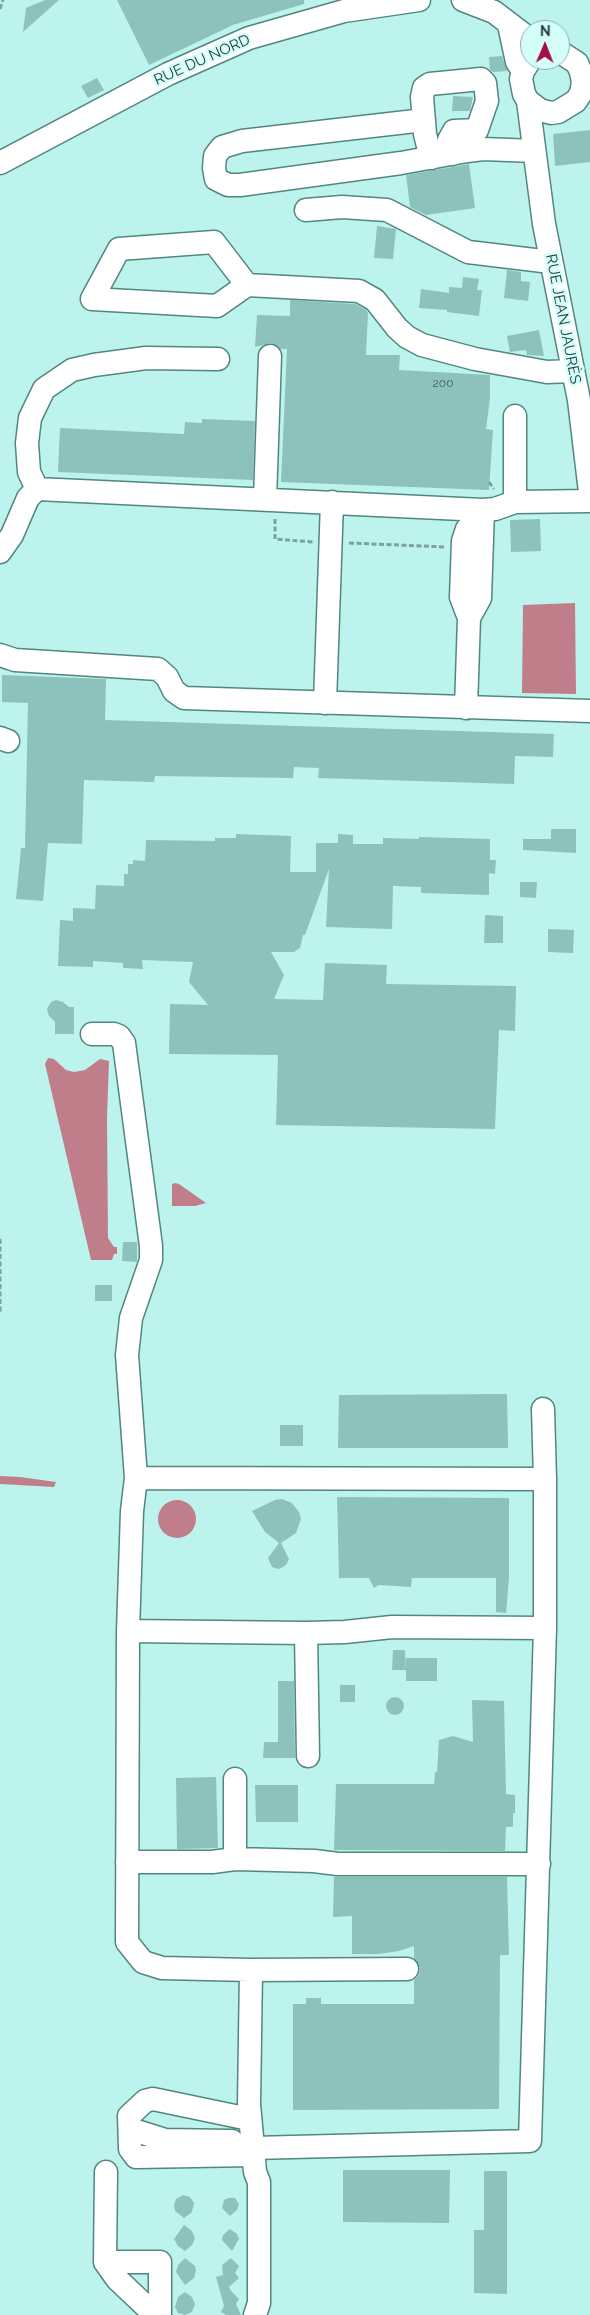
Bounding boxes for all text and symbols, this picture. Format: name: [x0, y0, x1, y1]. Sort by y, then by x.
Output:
north arrow: [520, 20, 570, 70]
text: N: [540, 23, 551, 39]
street label: RUE DU NORD: [151, 31, 253, 89]
street label: RUE JEAN JAURÈS: [542, 253, 584, 385]
house number: 200: [433, 376, 453, 390]

